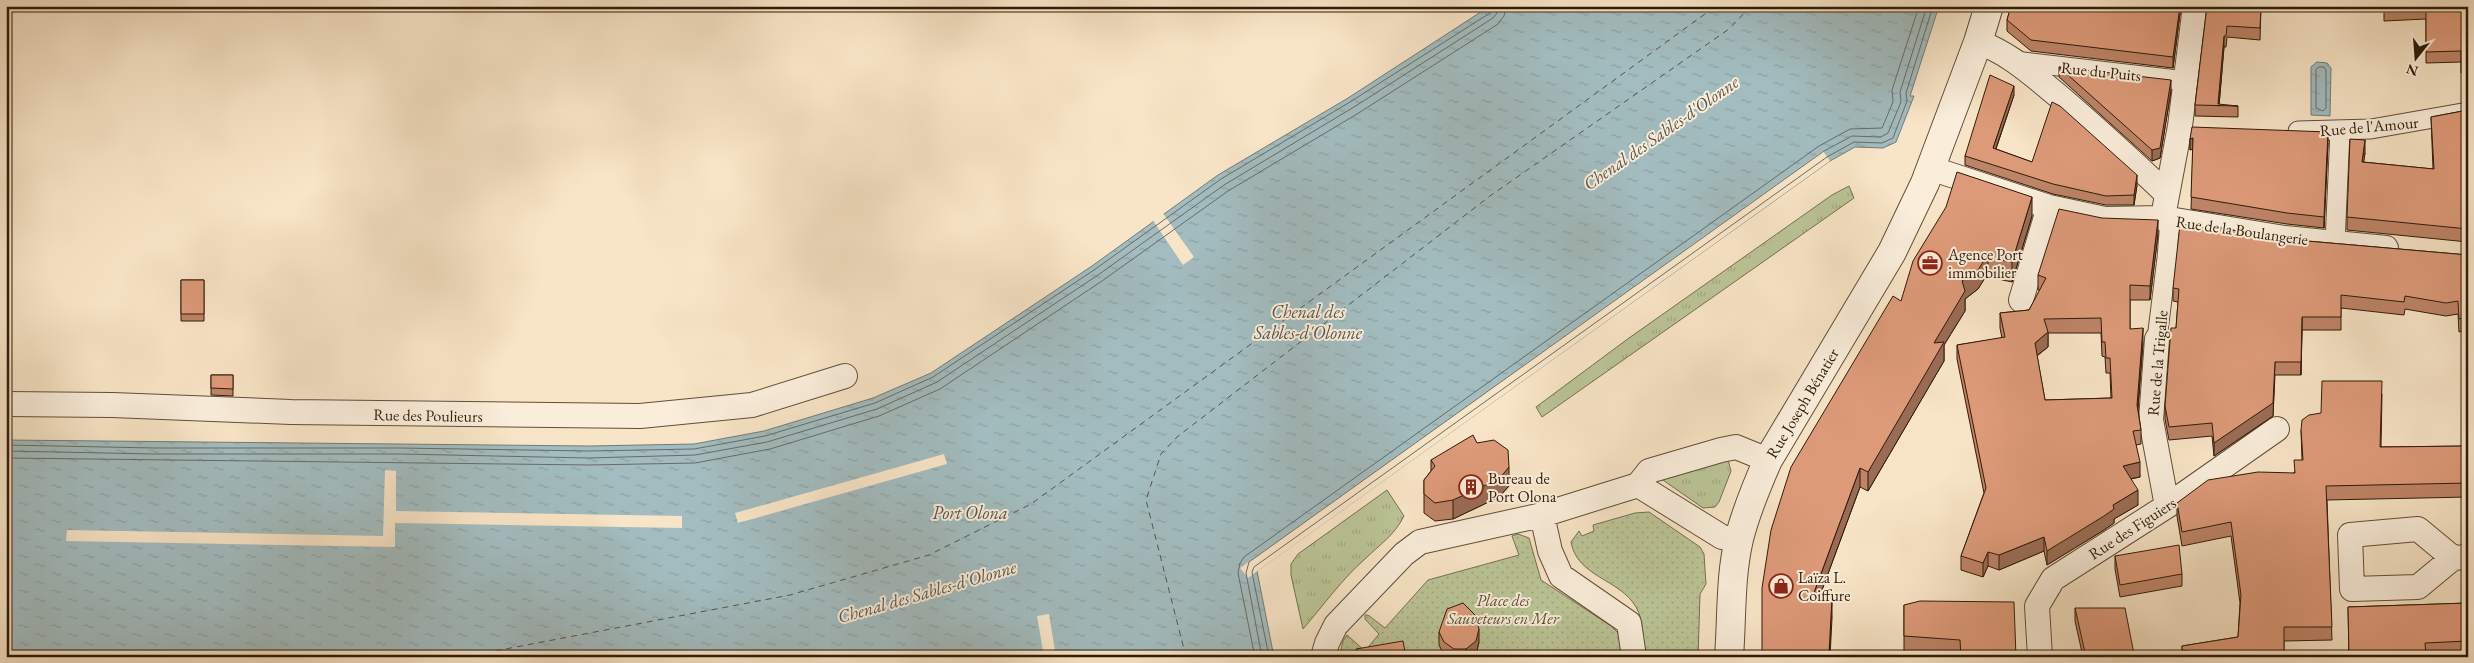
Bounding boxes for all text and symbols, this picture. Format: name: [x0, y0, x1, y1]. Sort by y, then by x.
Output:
north arrow: [2392, 32, 2442, 82]
street label: Rue du Puits: [2060, 57, 2142, 86]
text: N: [2404, 60, 2420, 81]
water label: Chenal des Sables-d'Olonne: [1578, 70, 1744, 195]
street label: Rue de l'Amour: [2319, 112, 2420, 141]
street label: Rue de la Boulangerie: [2174, 211, 2309, 250]
place label: Agence Port immobilier: [1947, 244, 2023, 283]
office icon: Agence Port immobilier: [1917, 250, 1943, 276]
water label: Chenal des Sables-d'Olonne: [1253, 300, 1363, 344]
street label: Rue de la Trigalle: [2142, 309, 2173, 417]
street label: Rue Joseph Bénatier: [1761, 344, 1844, 462]
street label: Rue des Poulieurs: [373, 404, 483, 427]
place label: Bureau de Port Olona: [1488, 468, 1557, 507]
building icon: Bureau de Port Olona: [1458, 474, 1484, 500]
street label: Rue des Figuiers: [2085, 492, 2180, 565]
water label: Port Olona: [932, 501, 1008, 524]
water label: Chenal des Sables-d'Olonne: [835, 555, 1020, 628]
place label: Laïza L. Coiffure: [1798, 567, 1850, 606]
shop icon: Laïza L. Coiffure: [1768, 573, 1794, 599]
park label: Place des Sauveteurs en Mer: [1446, 590, 1560, 629]

